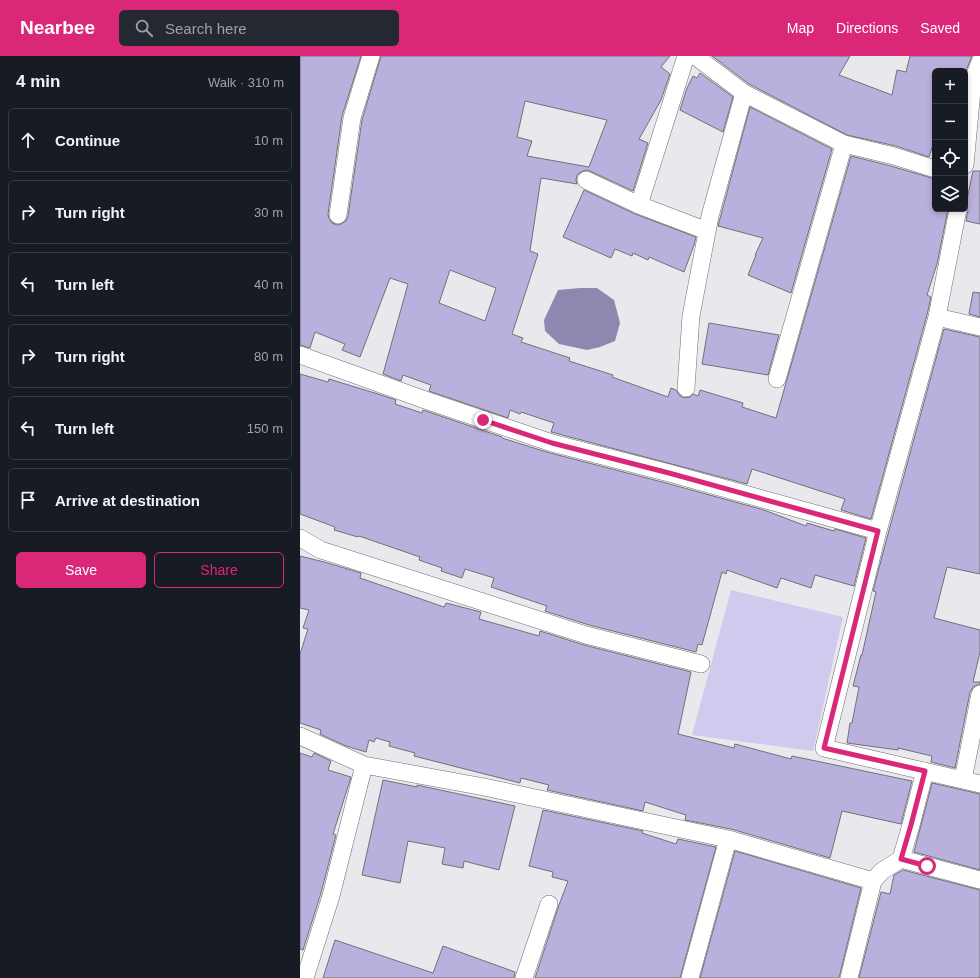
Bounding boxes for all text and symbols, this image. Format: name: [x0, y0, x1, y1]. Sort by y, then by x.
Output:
search box: [119, 10, 399, 46]
text: Nearbee: [20, 17, 95, 38]
icon: search: [133, 17, 155, 39]
text: Search here: [165, 20, 247, 37]
text: Map: [787, 20, 814, 36]
text: Directions: [836, 20, 898, 36]
text: Saved: [920, 20, 960, 36]
map controls: [932, 68, 968, 212]
button: +: [932, 68, 968, 104]
text: 4 min: [16, 72, 60, 91]
text: Walk · 310 m: [208, 75, 284, 90]
button: −: [932, 104, 968, 140]
icon: ahead: [17, 129, 39, 151]
text: Continue: [55, 132, 120, 149]
text: 10 m: [254, 133, 283, 148]
button: locate: [932, 140, 968, 176]
button: layers: [932, 176, 968, 212]
icon: right: [17, 201, 39, 223]
text: Turn right: [55, 204, 125, 221]
text: 30 m: [254, 205, 283, 220]
icon: left: [17, 273, 39, 295]
text: Turn left: [55, 276, 114, 293]
text: 40 m: [254, 277, 283, 292]
icon: right: [17, 345, 39, 367]
text: Turn right: [55, 348, 125, 365]
text: 80 m: [254, 349, 283, 364]
route end: [474, 411, 492, 429]
icon: left: [17, 417, 39, 439]
text: Turn left: [55, 420, 114, 437]
text: 150 m: [247, 421, 283, 436]
icon: arrive: [17, 489, 39, 511]
text: Arrive at destination: [55, 492, 200, 509]
button: Save: [16, 552, 146, 588]
button: Share: [154, 552, 284, 588]
route start: [918, 857, 936, 875]

